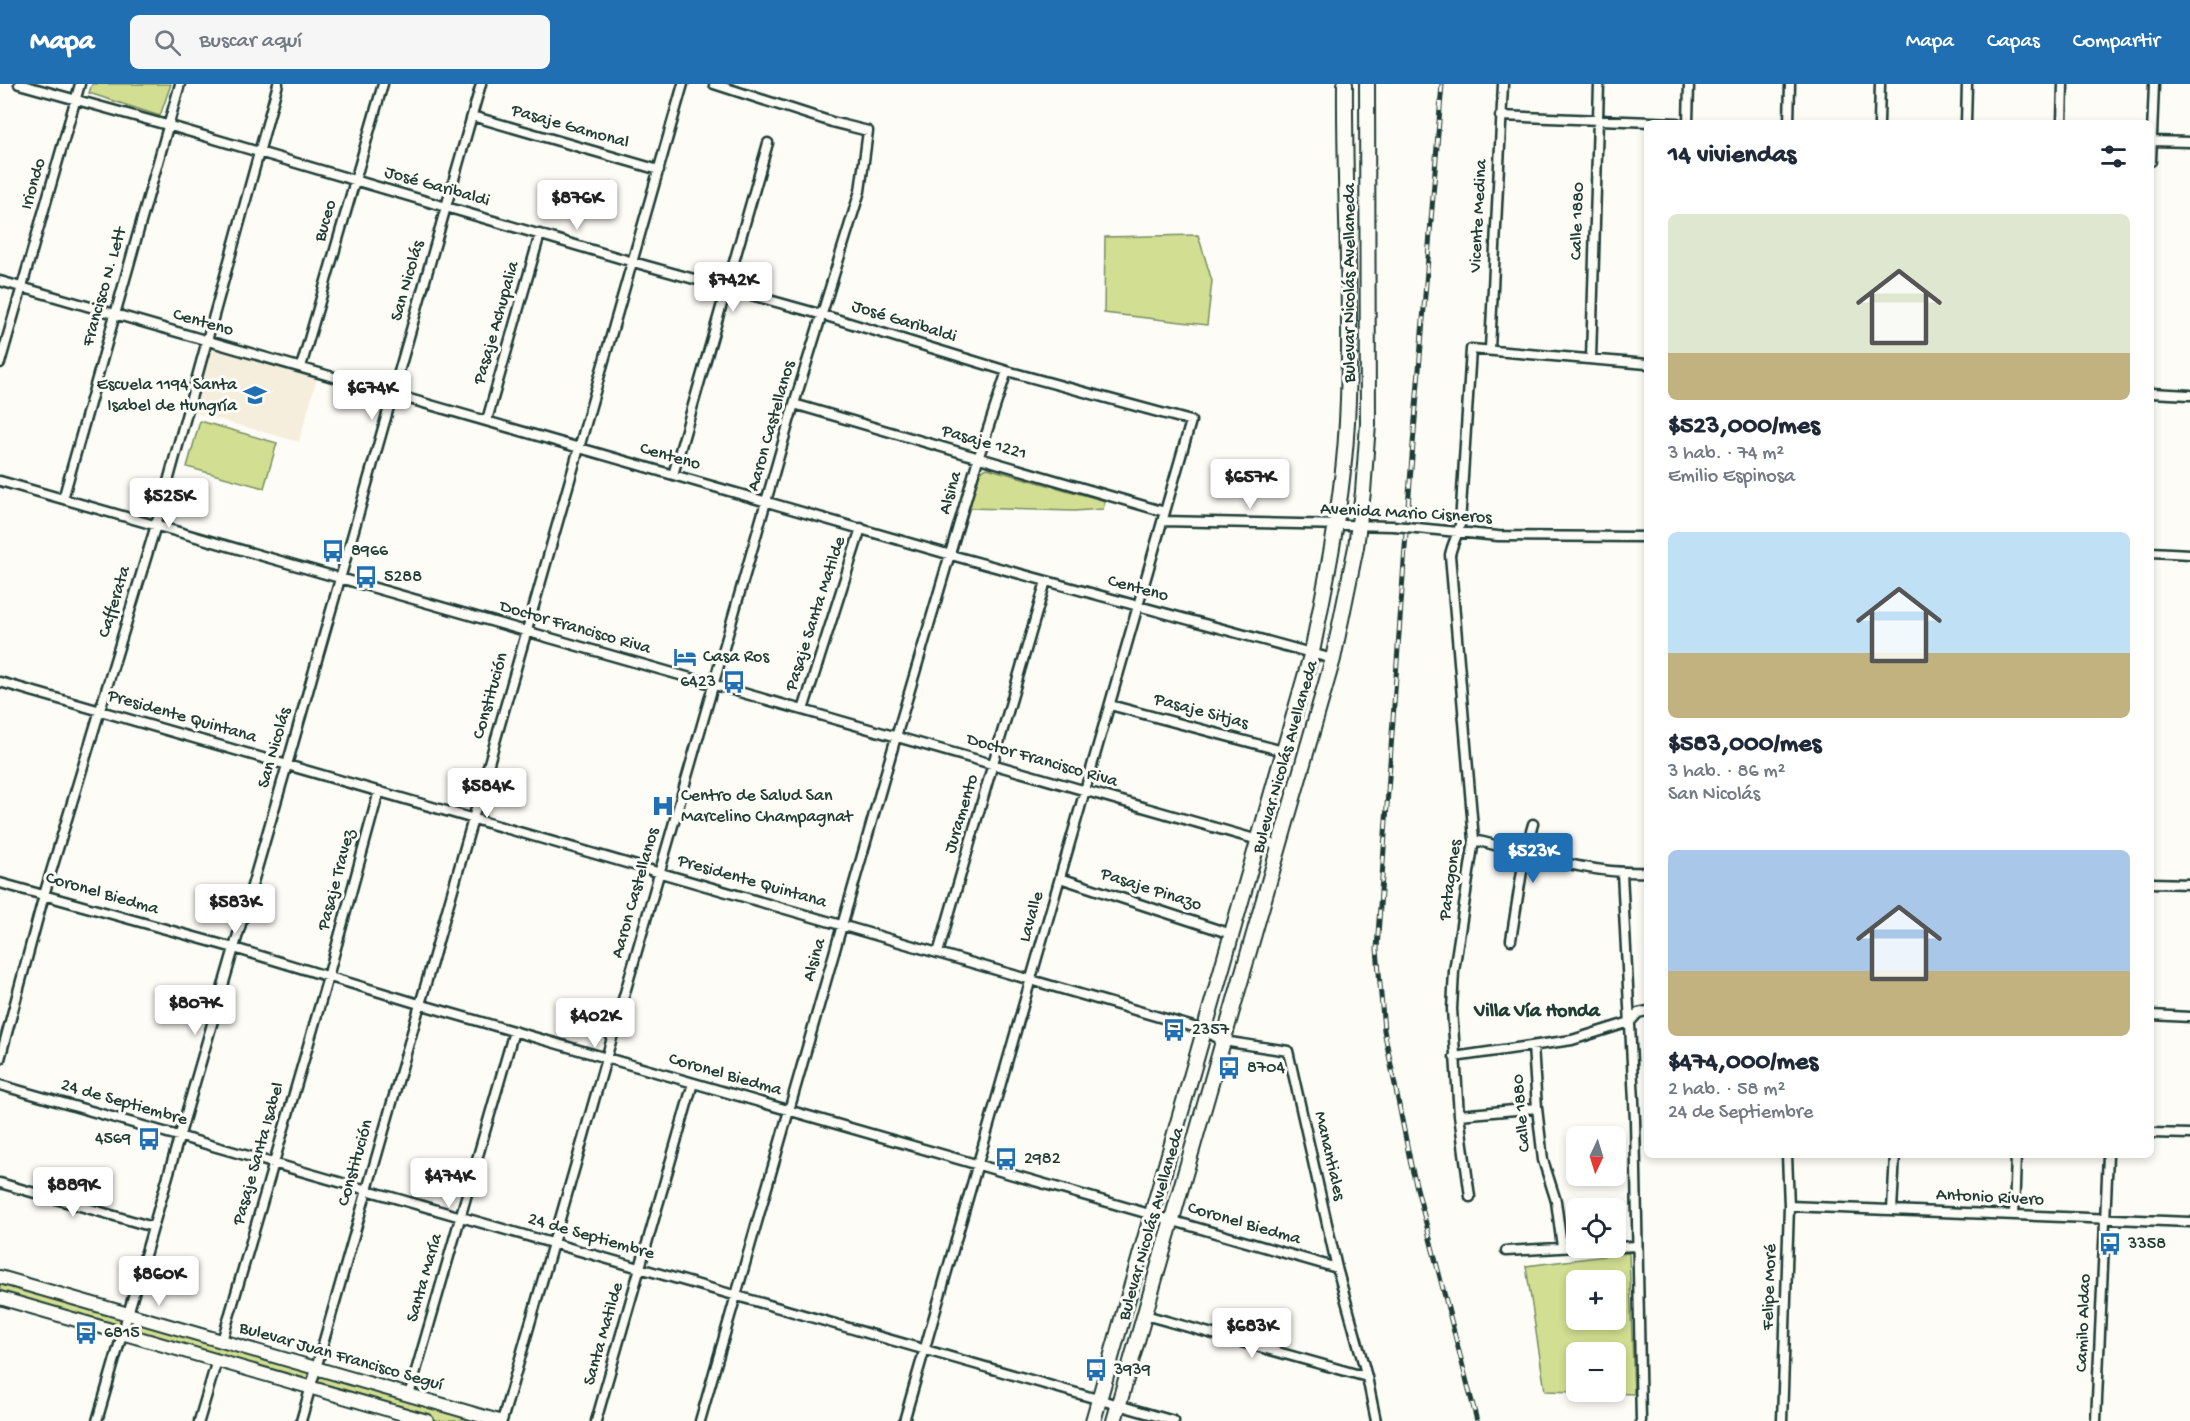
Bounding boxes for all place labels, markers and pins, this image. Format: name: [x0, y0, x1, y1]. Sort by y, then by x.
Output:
pin: $876K: [535, 180, 619, 231]
pin: $742K: [691, 262, 775, 313]
pin: $674K: [330, 370, 414, 421]
place label: Escuela 1194 Santa Isabel de Hungría: [97, 375, 238, 417]
school or university icon: Escuela 1194 Santa Isabel de Hungría: [242, 382, 268, 408]
pin: $657K: [1208, 459, 1292, 510]
pin: $525K: [127, 478, 211, 529]
bus stop icon: 8966: [320, 538, 346, 564]
place label: 8966: [351, 541, 389, 562]
bus stop icon: 5288: [353, 564, 379, 590]
place label: 5288: [384, 567, 422, 588]
hotel icon: Casa Ros: [672, 644, 698, 670]
place label: Casa Ros: [703, 647, 770, 668]
bus stop icon: 6423: [721, 669, 747, 695]
place label: 6423: [680, 672, 716, 693]
pin: $584K: [445, 768, 529, 819]
place label: Centro de Salud San Marcelino Champagnat: [681, 786, 854, 828]
hospital icon: Centro de Salud San Marcelino Champagnat: [650, 793, 676, 819]
pin: $523K: [1491, 833, 1575, 884]
pin: $583K: [193, 884, 277, 935]
pin: $807K: [153, 985, 237, 1036]
pin: $402K: [553, 998, 637, 1049]
bus stop icon: 2357: [1161, 1017, 1187, 1043]
place label: 2357: [1192, 1020, 1230, 1041]
bus stop icon: 8704: [1216, 1055, 1242, 1081]
place label: 8704: [1247, 1058, 1285, 1079]
bus stop icon: 4569: [136, 1126, 162, 1152]
place label: 4569: [95, 1129, 131, 1150]
bus stop icon: 2982: [993, 1146, 1019, 1172]
place label: 2982: [1024, 1149, 1061, 1170]
pin: $474K: [407, 1158, 491, 1209]
pin: $889K: [31, 1167, 115, 1218]
bus stop icon: 3358: [2097, 1231, 2123, 1257]
place label: 3358: [2127, 1234, 2166, 1255]
pin: $860K: [117, 1256, 201, 1307]
pin: $683K: [1210, 1308, 1294, 1359]
bus stop icon: 6815: [73, 1320, 99, 1346]
place label: 6815: [104, 1323, 140, 1344]
bus stop icon: 3939: [1083, 1357, 1109, 1383]
place label: 3939: [1113, 1360, 1151, 1381]

